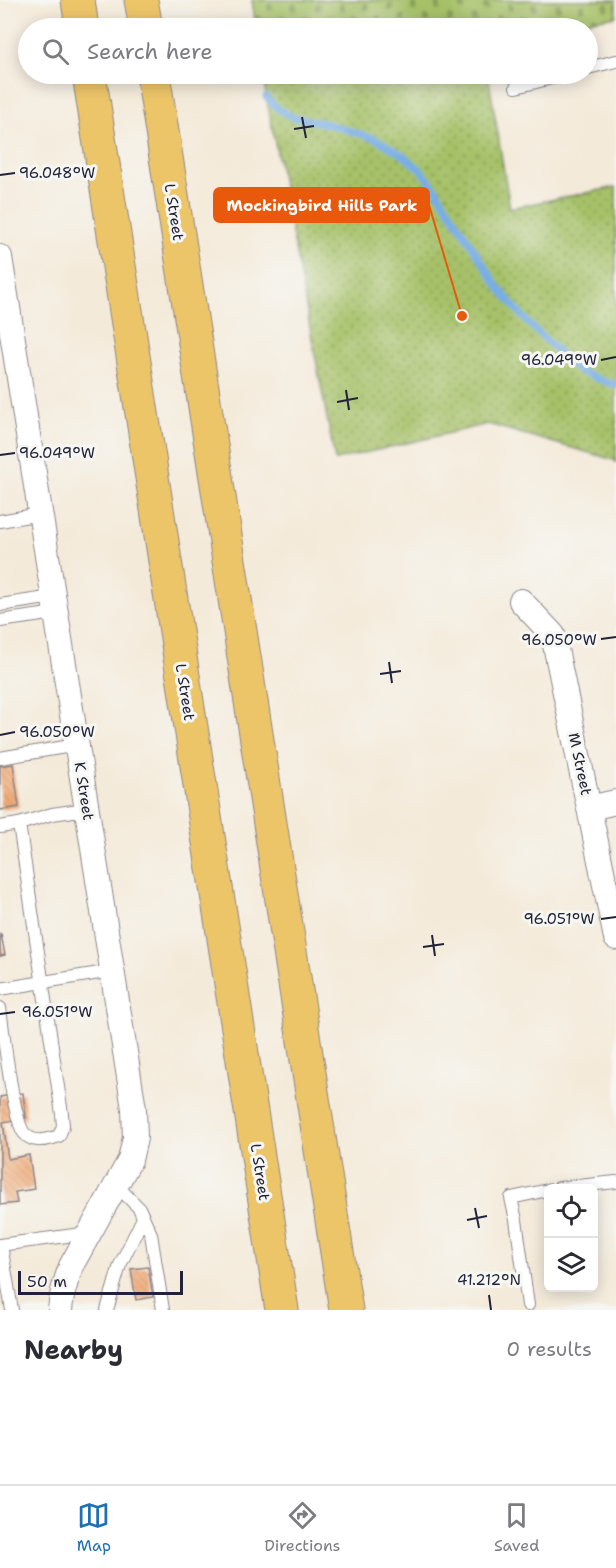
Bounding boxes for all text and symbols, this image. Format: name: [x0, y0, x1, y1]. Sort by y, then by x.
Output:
search box: [18, 18, 598, 84]
icon: search: [39, 35, 72, 68]
text: Search here: [87, 37, 213, 66]
text: 96.048°W: [19, 163, 95, 183]
street label: L Street: [160, 182, 188, 242]
callout: Mockingbird Hills Park: [214, 188, 429, 222]
text: Mockingbird Hills Park: [227, 195, 417, 216]
text: 96.049°W: [521, 350, 597, 370]
text: 96.049°W: [19, 443, 95, 463]
text: 96.050°W: [521, 630, 597, 650]
street label: L Street: [171, 662, 199, 722]
text: 96.050°W: [19, 722, 95, 742]
street label: M Street: [564, 731, 596, 797]
street label: K Street: [70, 760, 98, 822]
text: 96.051°W: [523, 909, 595, 929]
text: 96.051°W: [21, 1002, 93, 1022]
street label: L Street: [246, 1142, 274, 1202]
map controls: [544, 1184, 598, 1292]
button: locate: [544, 1184, 598, 1238]
button: layers: [544, 1238, 598, 1292]
scale bar: [18, 1268, 183, 1296]
text: 41.212°N: [457, 1270, 521, 1290]
text: 50 m: [27, 1271, 67, 1292]
text: Nearby: [24, 1332, 123, 1367]
text: 0 results: [506, 1336, 592, 1362]
tab: Map: [77, 1499, 111, 1556]
tab: Directions: [264, 1499, 341, 1556]
tab: Saved: [494, 1499, 539, 1556]

